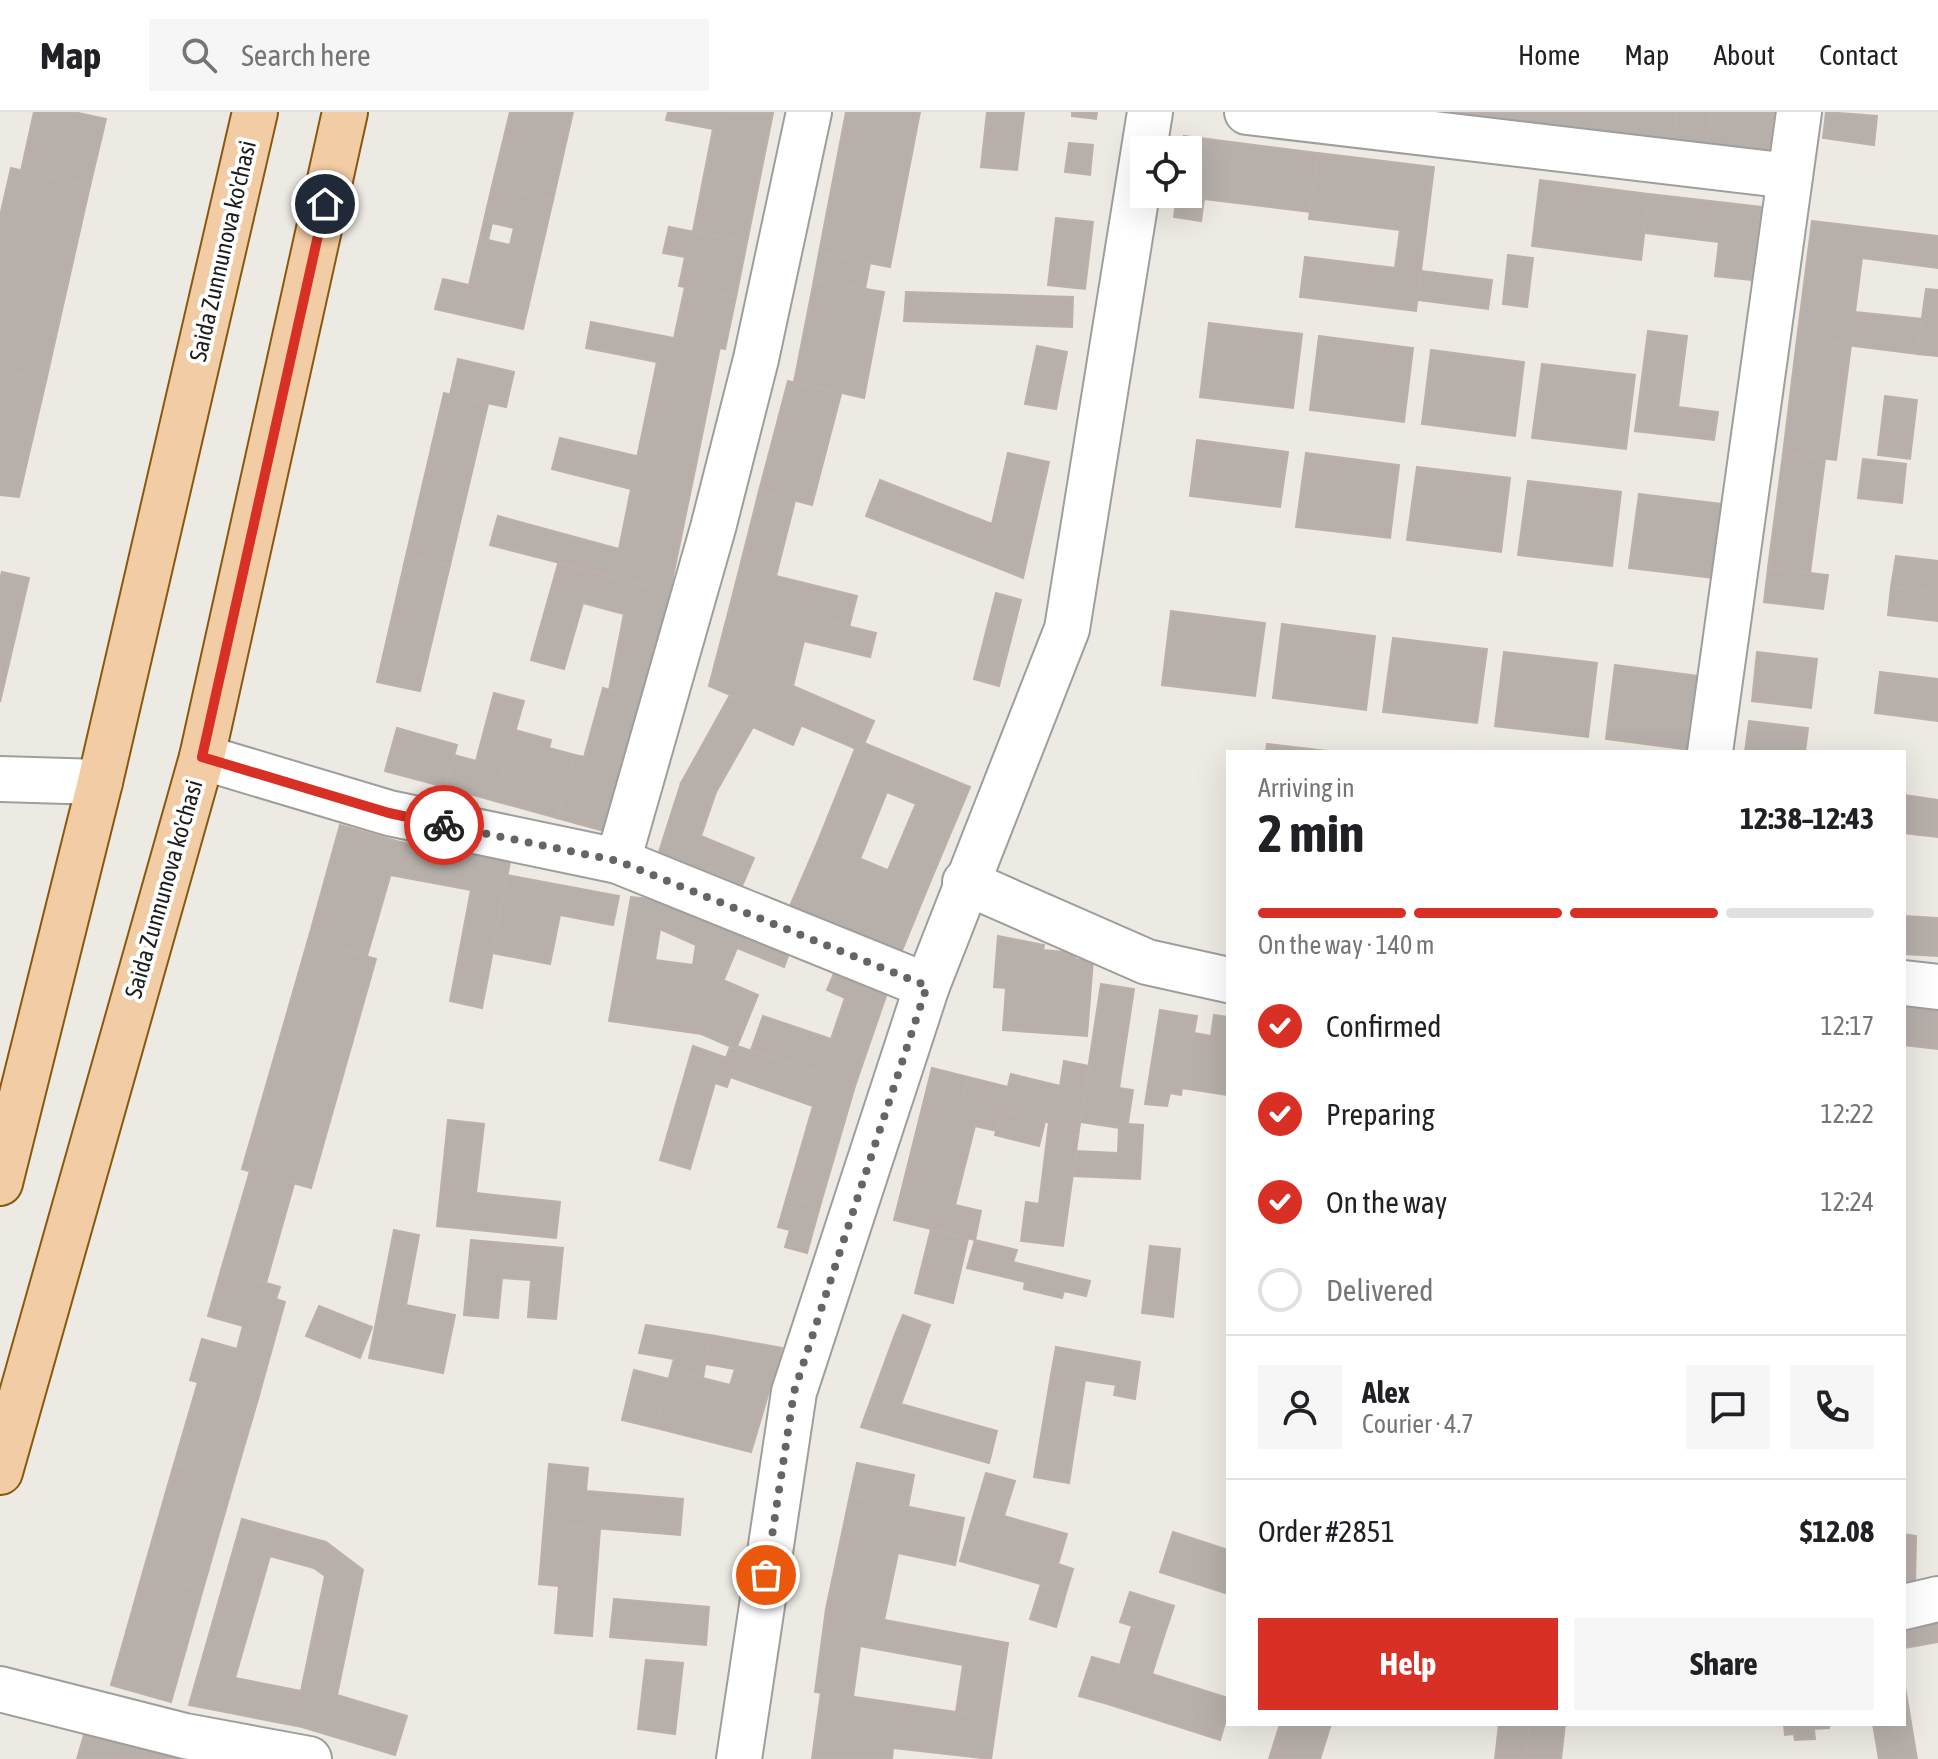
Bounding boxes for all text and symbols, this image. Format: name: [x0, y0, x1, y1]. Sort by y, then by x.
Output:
search box: [149, 19, 709, 91]
icon: search: [177, 33, 221, 77]
text: Map: [40, 34, 101, 77]
text: Search here: [241, 38, 371, 72]
text: Home: [1518, 39, 1580, 71]
text: Map: [1624, 39, 1669, 71]
text: About: [1713, 39, 1775, 71]
text: Contact: [1819, 39, 1898, 71]
map controls: [1130, 136, 1202, 208]
button: locate: [1130, 136, 1202, 208]
street label: Saida Zunnunova ko'chasi: [184, 138, 261, 364]
pin: [291, 170, 359, 238]
icon: home: [303, 182, 347, 226]
text: Arriving in: [1258, 773, 1355, 803]
street label: Saida Zunnunova ko'chasi: [119, 777, 208, 1001]
courier: [404, 785, 484, 865]
text: 12:38–12:43: [1740, 801, 1874, 835]
icon: bike: [422, 803, 466, 847]
text: 2 min: [1258, 803, 1364, 863]
text: On the way · 140 m: [1258, 930, 1435, 960]
icon: check: [1258, 1004, 1302, 1048]
text: Confirmed: [1326, 1009, 1441, 1043]
text: 12:17: [1820, 1011, 1874, 1041]
icon: check: [1258, 1092, 1302, 1136]
text: Preparing: [1326, 1097, 1435, 1131]
text: 12:22: [1820, 1099, 1874, 1129]
icon: check: [1258, 1180, 1302, 1224]
text: On the way: [1326, 1185, 1447, 1219]
text: 12:24: [1820, 1187, 1874, 1217]
text: Delivered: [1326, 1273, 1434, 1307]
button: person: [1258, 1365, 1342, 1449]
button: chat: [1686, 1365, 1770, 1449]
button: phone: [1790, 1365, 1874, 1449]
text: Alex: [1362, 1375, 1410, 1409]
text: Courier · 4.7: [1362, 1409, 1473, 1439]
text: Order #2851: [1258, 1514, 1395, 1548]
text: $12.08: [1800, 1514, 1874, 1548]
pin: [732, 1541, 800, 1609]
icon: bag: [744, 1553, 788, 1597]
button: Help: [1258, 1618, 1558, 1710]
button: Share: [1574, 1618, 1874, 1710]

